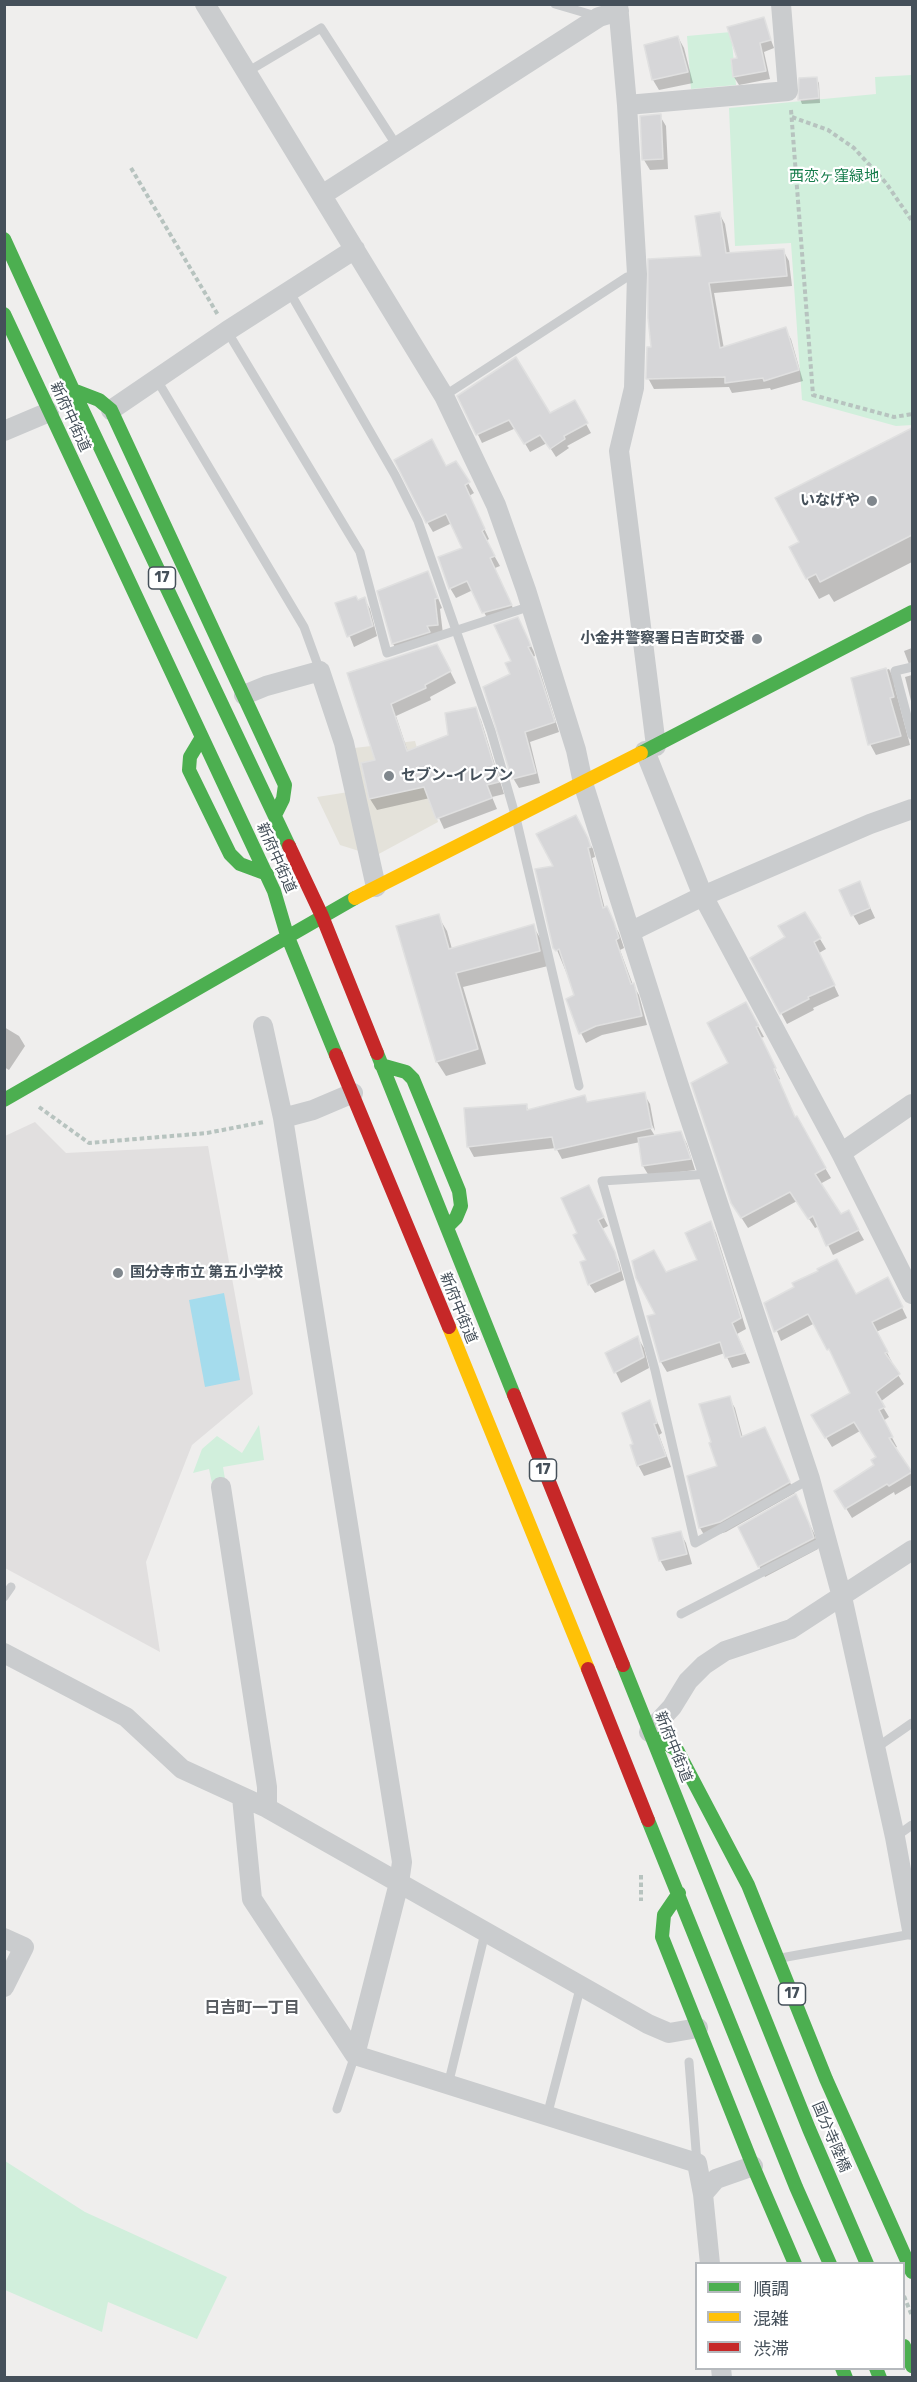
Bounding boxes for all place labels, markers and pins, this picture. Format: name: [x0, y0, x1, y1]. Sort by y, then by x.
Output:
place label: いなげや: [800, 492, 860, 510]
marker: いなげや: [865, 494, 879, 508]
place label: 小金井警察署日吉町交番: [580, 630, 745, 648]
marker: 小金井警察署日吉町交番: [750, 632, 764, 646]
place label: セブン-イレブン: [401, 767, 513, 785]
marker: セブン-イレブン: [382, 769, 396, 783]
place label: 国分寺市立 第五小学校: [130, 1264, 283, 1282]
marker: 国分寺市立 第五小学校: [111, 1266, 125, 1280]

